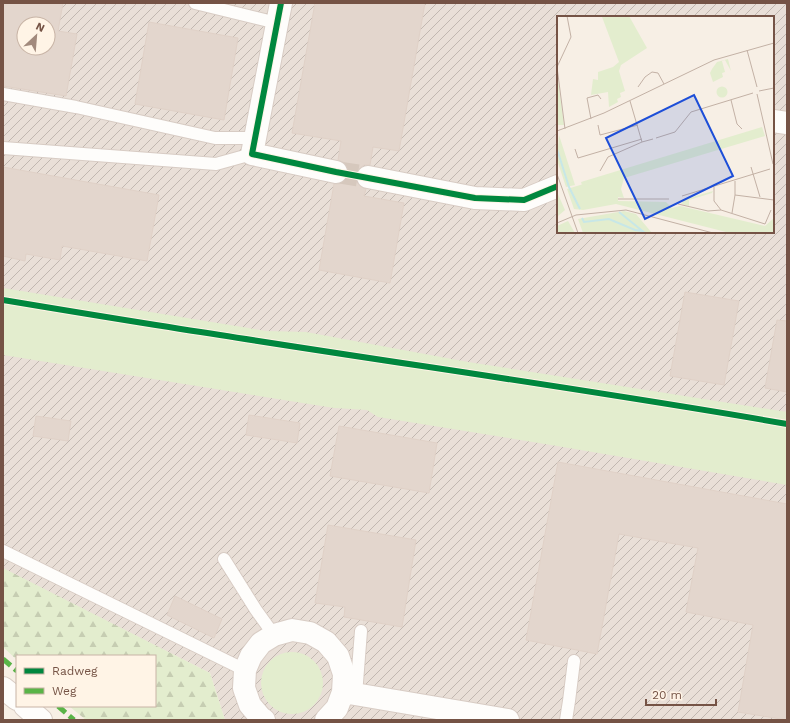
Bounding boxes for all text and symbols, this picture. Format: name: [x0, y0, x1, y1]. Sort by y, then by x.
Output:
north arrow: [16, 16, 56, 56]
inset map: [557, 16, 774, 233]
text: N: [34, 20, 47, 35]
legend: [16, 655, 156, 707]
text: Radweg: [52, 664, 98, 678]
scale bar: [646, 681, 716, 707]
text: Weg: [52, 684, 77, 698]
text: 20 m: [652, 688, 682, 702]

